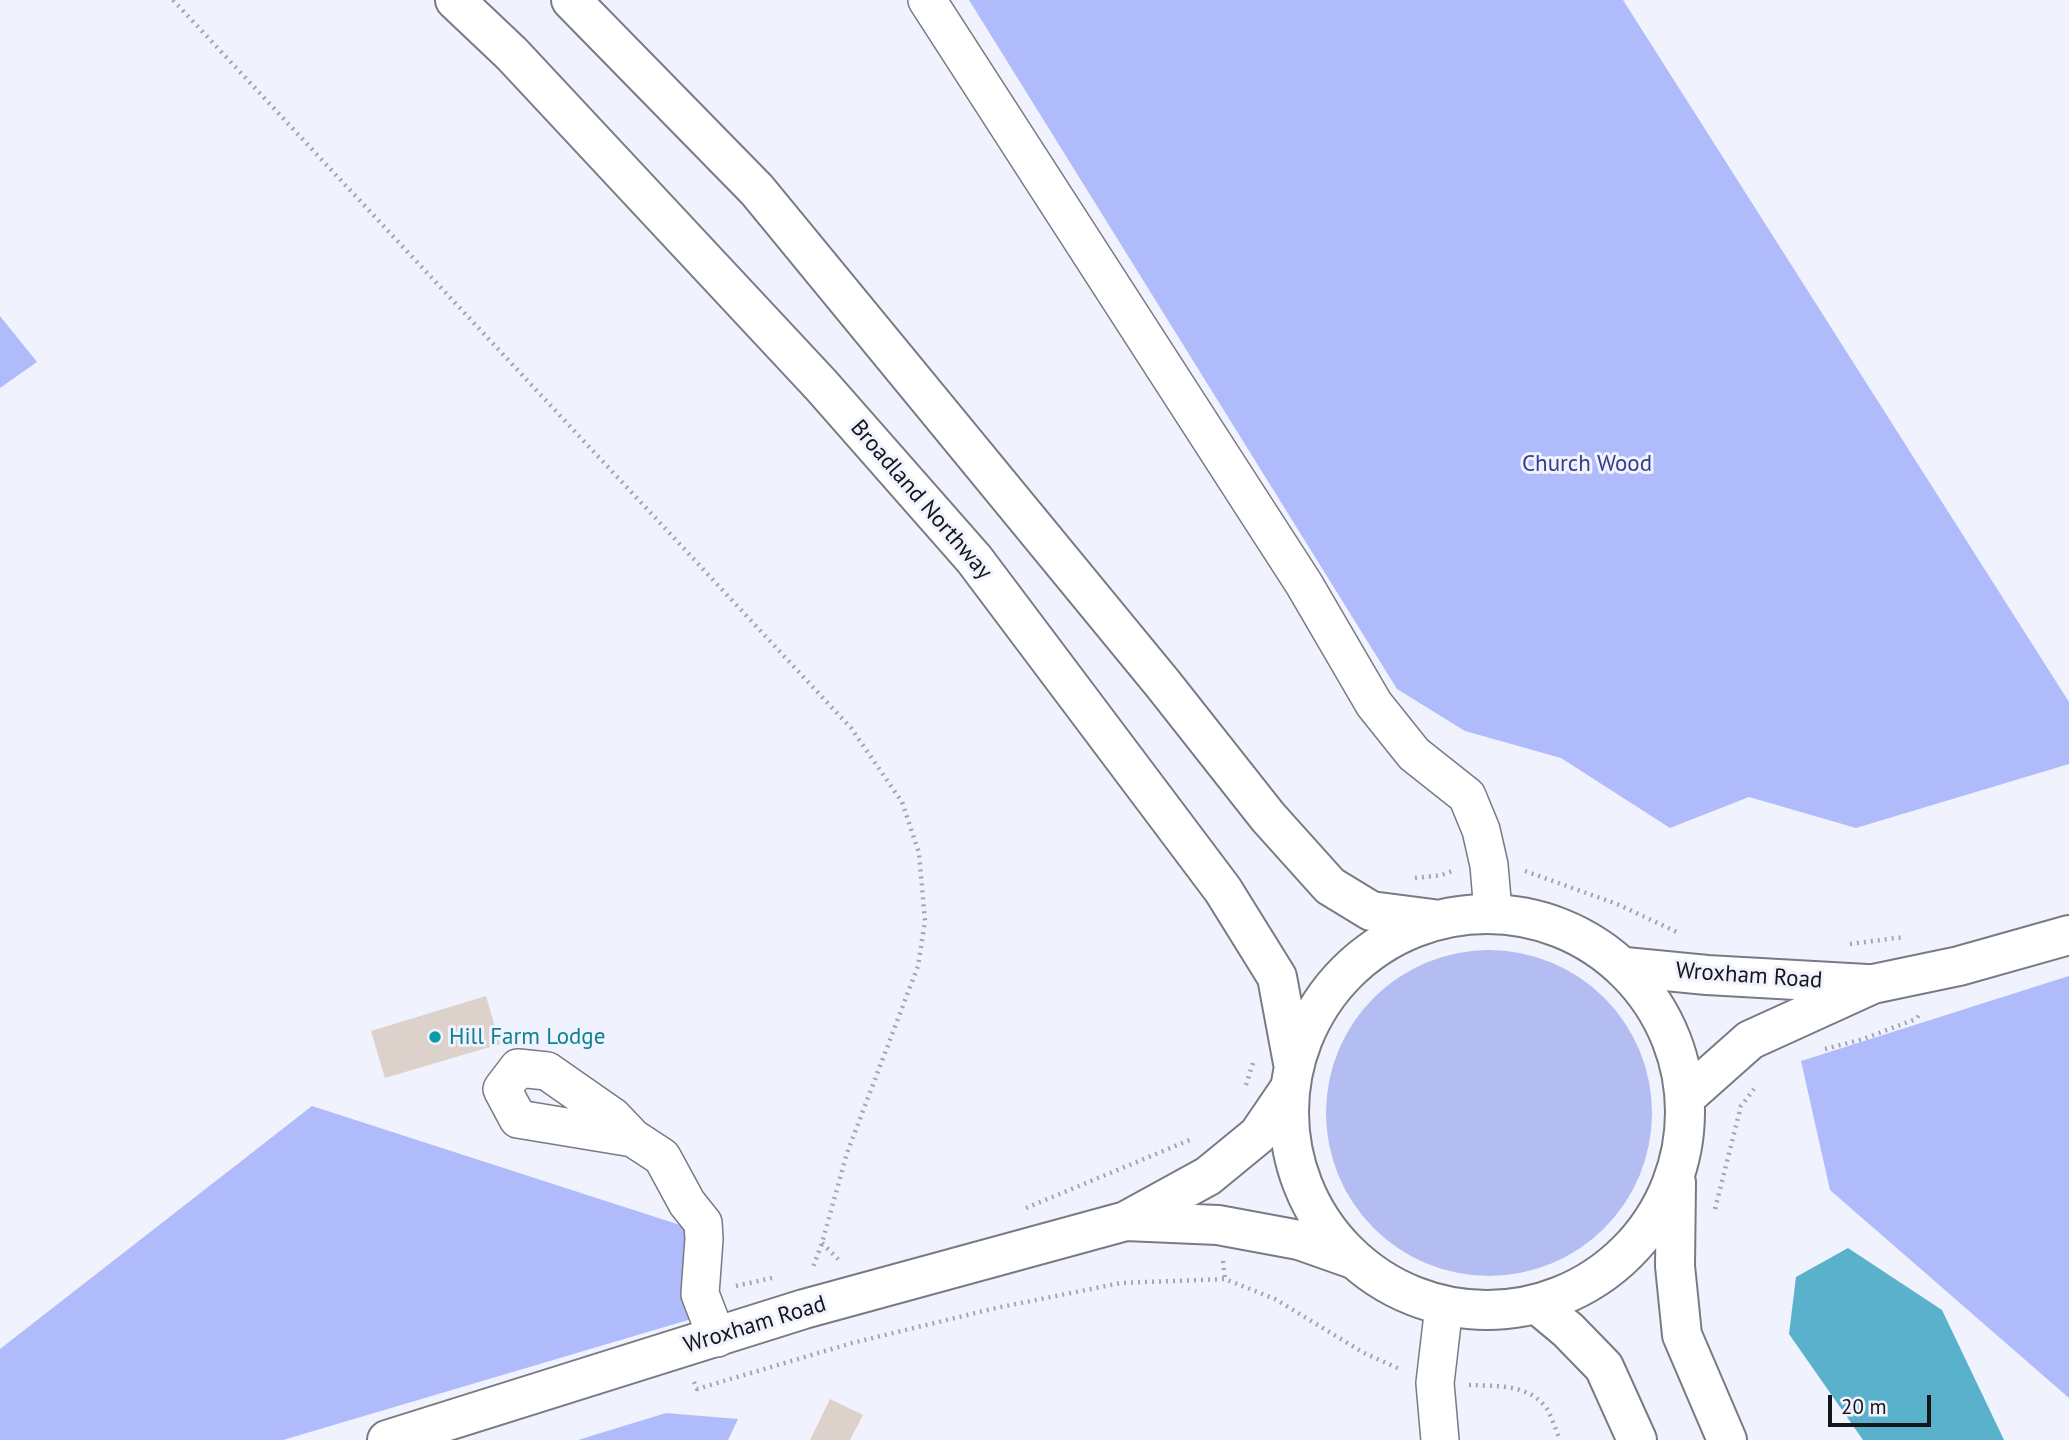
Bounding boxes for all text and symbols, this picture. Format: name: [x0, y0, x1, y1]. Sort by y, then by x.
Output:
street label: Broadland Northway: [844, 415, 998, 585]
park label: Church Wood: [1522, 450, 1652, 478]
street label: Wroxham Road: [1675, 957, 1823, 995]
place label: Hill Farm Lodge: [449, 1023, 605, 1051]
marker: Hill Farm Lodge: [427, 1029, 443, 1045]
street label: Wroxham Road: [681, 1290, 829, 1360]
scale bar: [1831, 1380, 1934, 1424]
text: 20 m: [1841, 1393, 1887, 1420]

